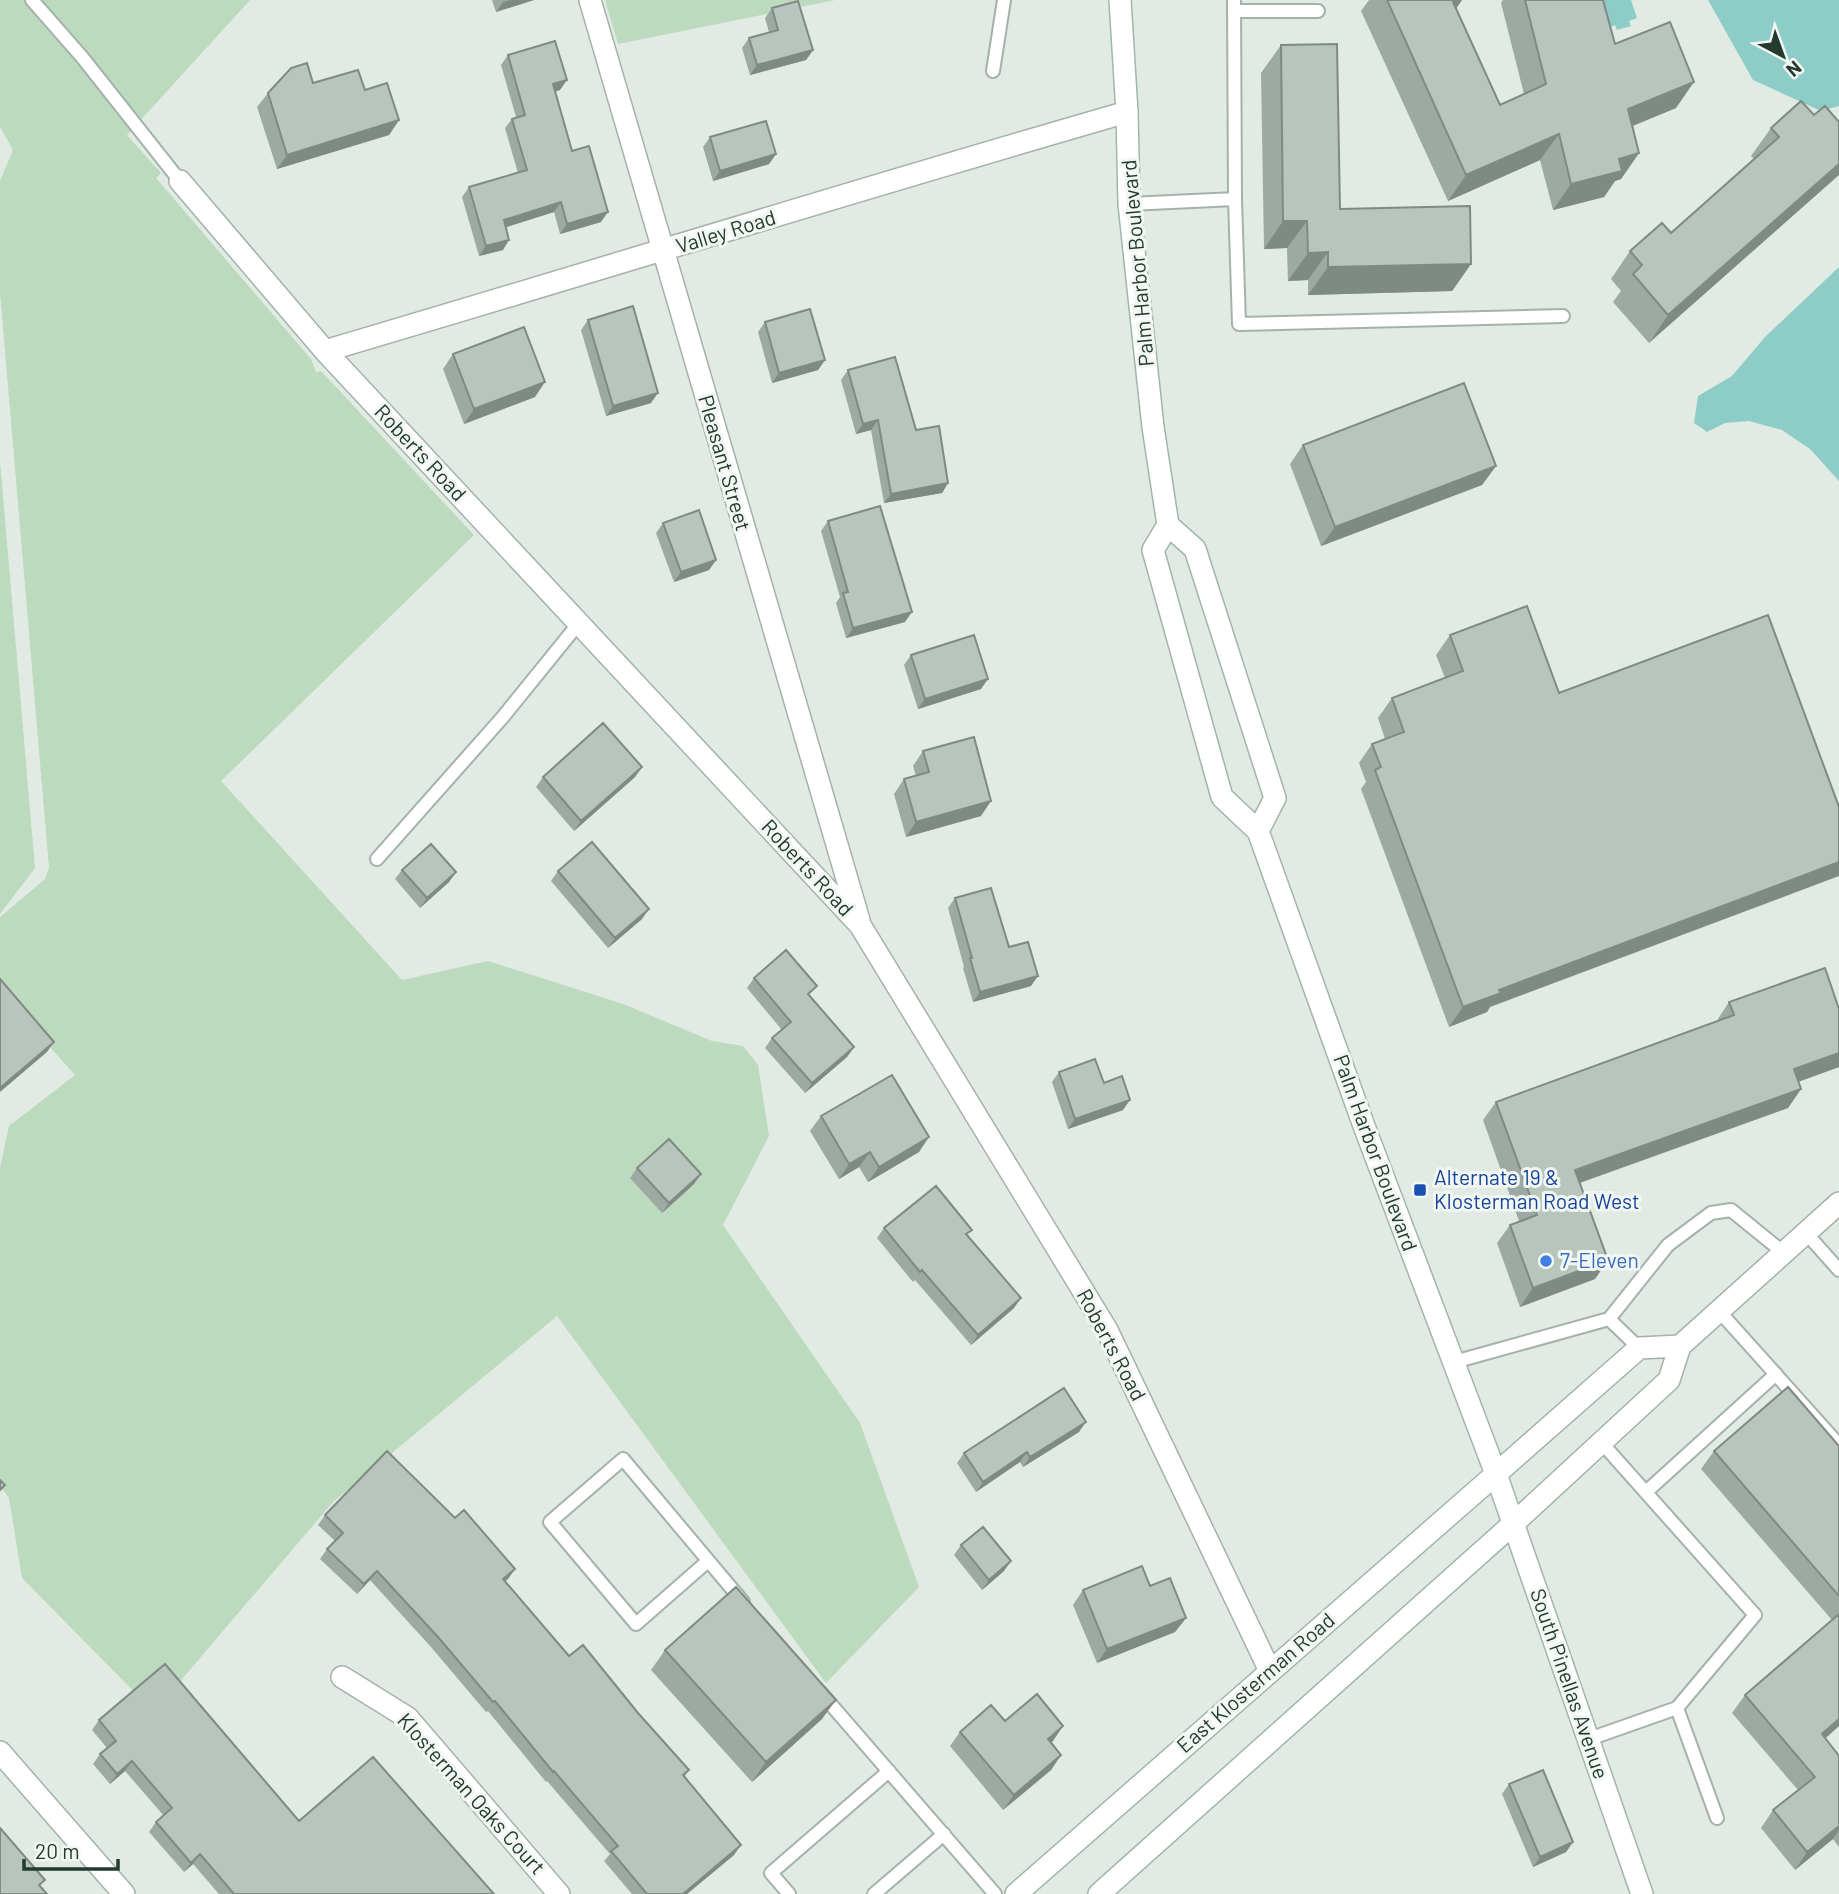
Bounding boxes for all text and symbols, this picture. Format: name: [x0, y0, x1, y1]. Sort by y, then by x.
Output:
north arrow: [1748, 21, 1818, 91]
text: N: [1782, 56, 1807, 82]
street label: Palm Harbor Boulevard: [1115, 159, 1158, 367]
street label: Valley Road: [673, 204, 778, 258]
street label: Pleasant Street: [694, 392, 757, 534]
street label: Roberts Road: [370, 398, 472, 506]
street label: Roberts Road: [757, 813, 859, 921]
street label: Palm Harbor Boulevard: [1329, 1051, 1424, 1254]
place label: Alternate 19 & Klosterman Road West: [1434, 1164, 1640, 1213]
marker: Alternate 19 & Klosterman Road West: [1412, 1182, 1428, 1198]
place label: 7-Eleven: [1560, 1247, 1639, 1272]
marker: 7-Eleven: [1538, 1253, 1554, 1269]
street label: Roberts Road: [1072, 1284, 1152, 1404]
street label: South Pinellas Avenue: [1526, 1585, 1615, 1782]
street label: East Klosterman Road: [1171, 1607, 1339, 1757]
street label: Klosterman Oaks Court: [393, 1707, 551, 1879]
scale bar: [24, 1828, 119, 1872]
text: 20 m: [35, 1838, 80, 1863]

